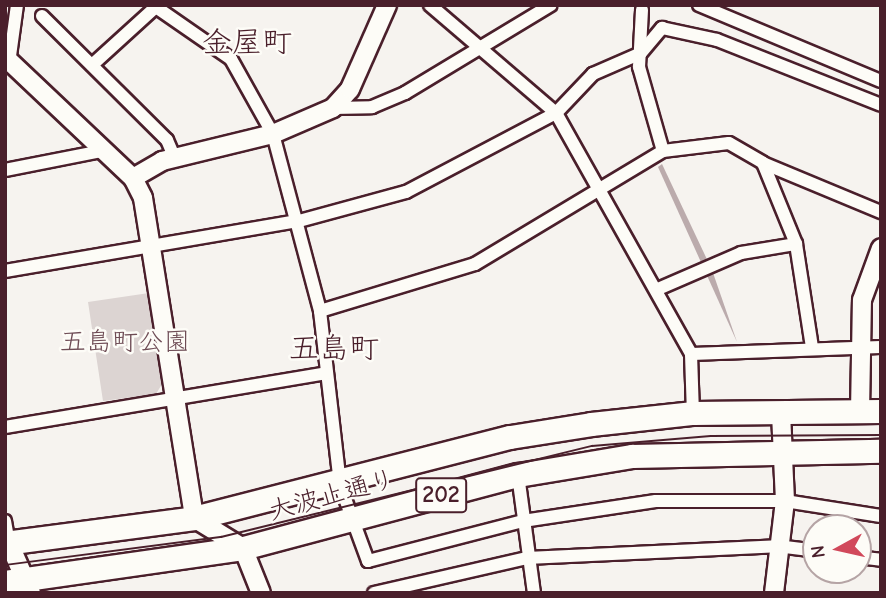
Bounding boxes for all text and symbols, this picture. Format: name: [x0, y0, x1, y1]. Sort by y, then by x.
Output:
district label: 金屋町: [202, 25, 292, 61]
park label: 五島町公園: [60, 327, 190, 359]
district label: 五島町: [289, 331, 379, 367]
street label: 大波止通り: [265, 464, 399, 528]
road number: 202: [415, 474, 467, 516]
north arrow: [802, 514, 872, 584]
text: N: [806, 544, 830, 559]

